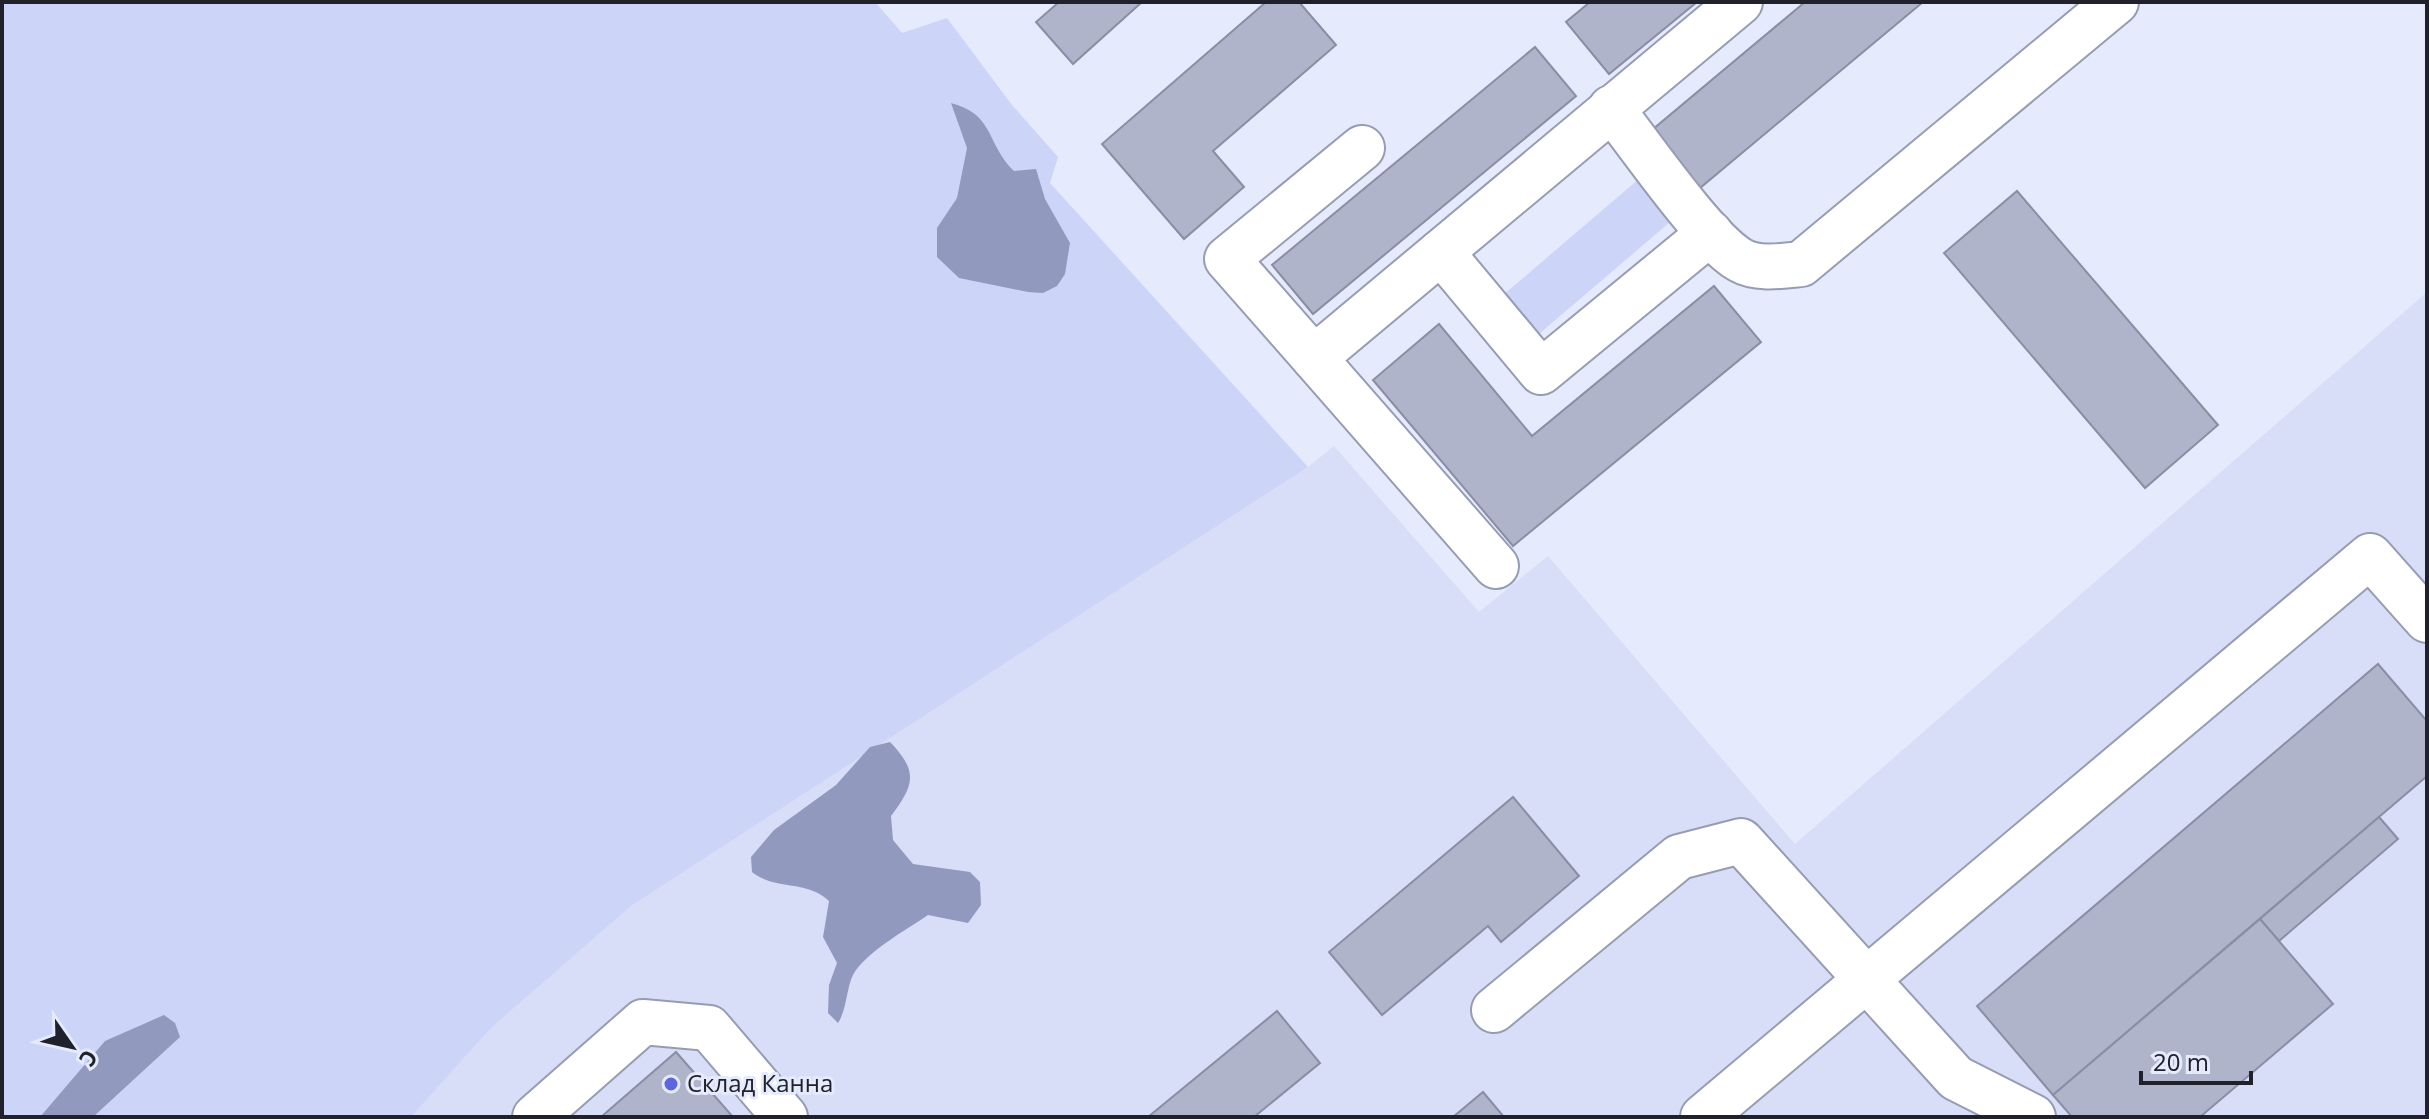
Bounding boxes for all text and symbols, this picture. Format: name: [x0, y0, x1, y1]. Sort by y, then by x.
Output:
north arrow: [32, 1007, 112, 1087]
scale bar: [2141, 1035, 2251, 1085]
text: С: [73, 1045, 106, 1073]
text: 20 m: [2153, 1045, 2209, 1078]
place label: Склад Канна: [687, 1066, 833, 1099]
marker: Склад Канна: [662, 1075, 680, 1093]

